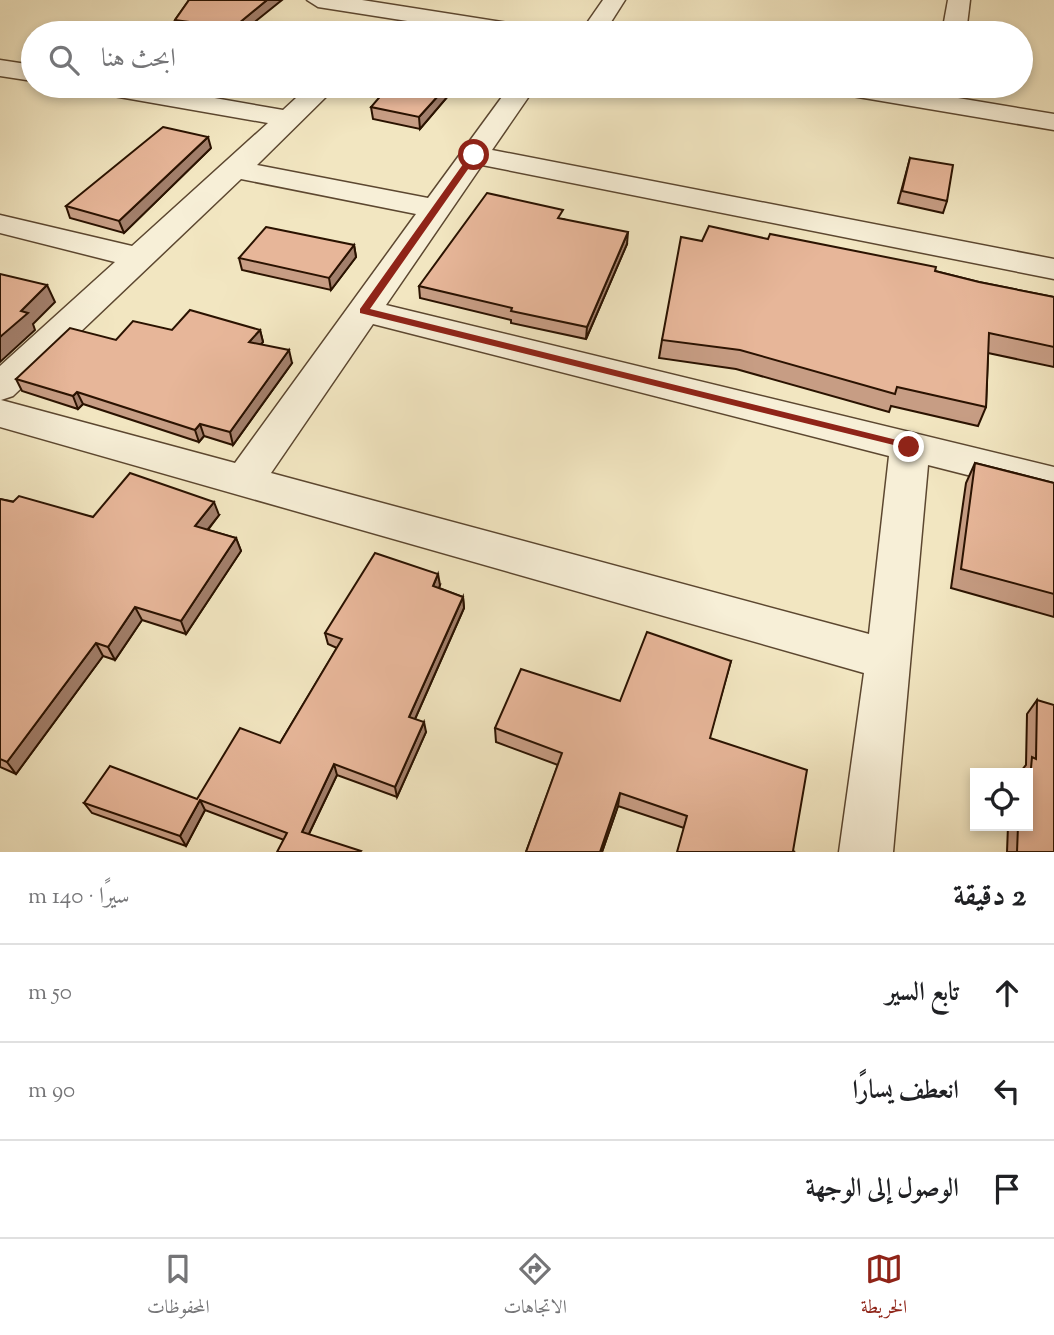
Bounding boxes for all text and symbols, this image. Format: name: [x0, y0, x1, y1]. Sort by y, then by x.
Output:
search box: [21, 21, 1033, 98]
icon: search: [45, 41, 83, 79]
text: ابحث هنا: [101, 41, 176, 78]
route start: [458, 139, 489, 170]
route end: [893, 431, 924, 462]
map controls: [970, 768, 1033, 831]
button: locate: [970, 768, 1033, 831]
text: 2 دقيقة: [953, 876, 1026, 919]
text: سيرًا · 140 m: [28, 881, 130, 914]
icon: ahead: [988, 974, 1026, 1012]
text: تابع السير: [886, 975, 959, 1012]
text: 50 m: [28, 977, 72, 1010]
icon: left: [988, 1072, 1026, 1110]
text: انعطف يسارًا: [852, 1073, 959, 1110]
text: 90 m: [28, 1075, 75, 1108]
icon: arrive: [988, 1170, 1026, 1208]
text: الوصول إلى الوجهة: [805, 1171, 959, 1208]
tab: المحفوظات: [147, 1250, 210, 1325]
tab: الاتجاهات: [504, 1250, 567, 1325]
tab: الخريطة: [861, 1250, 907, 1325]

